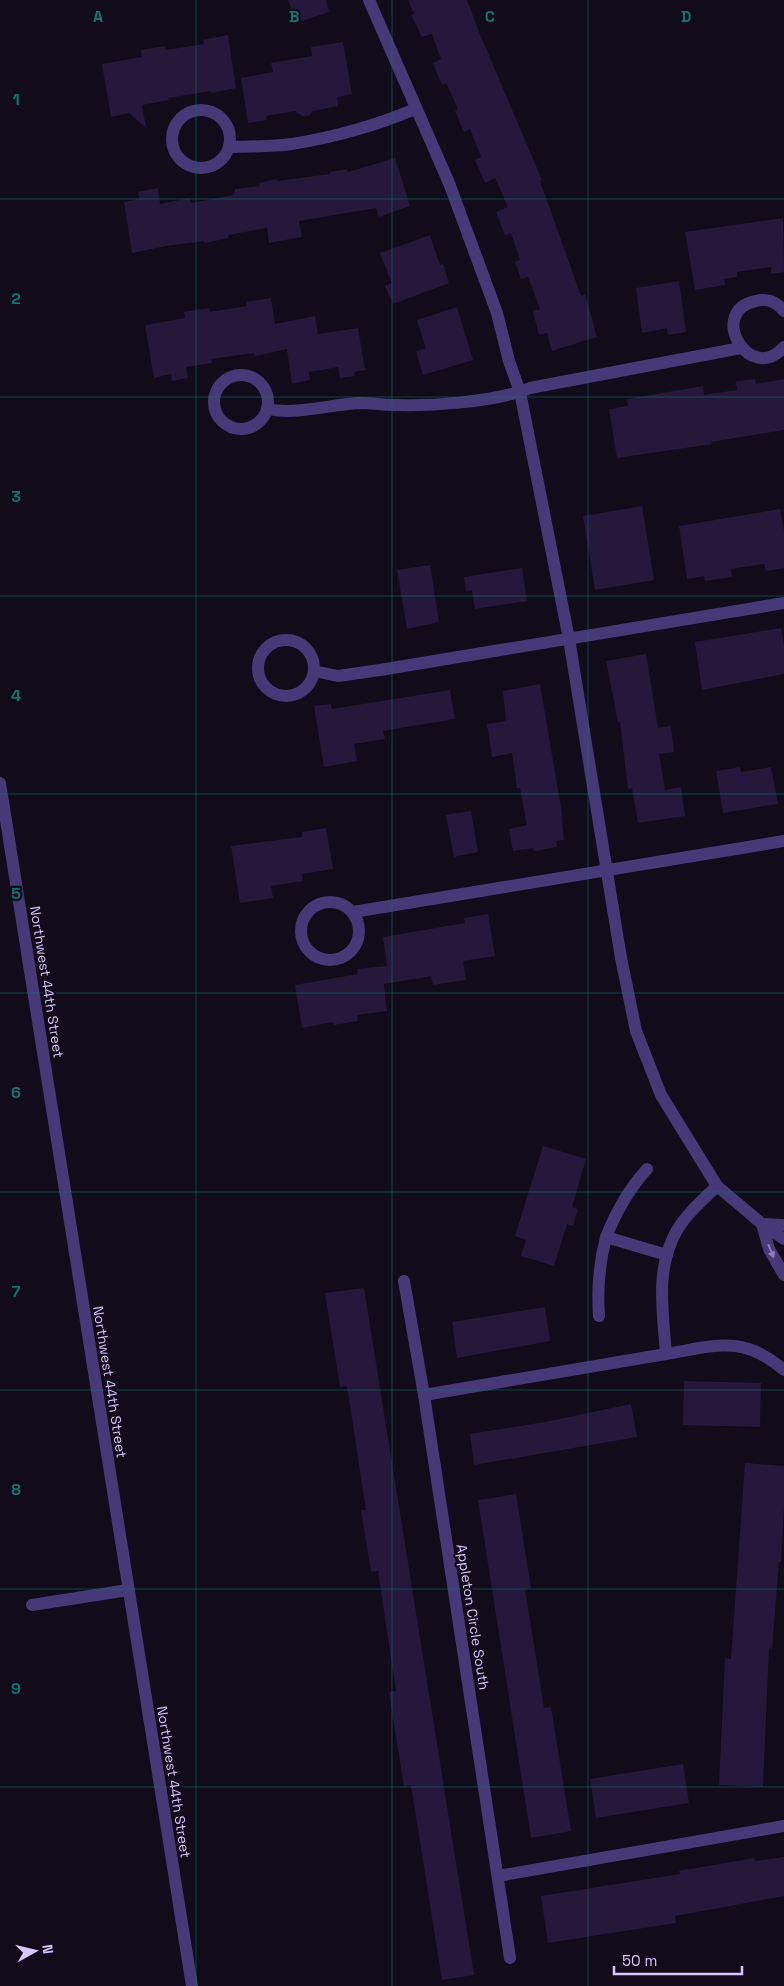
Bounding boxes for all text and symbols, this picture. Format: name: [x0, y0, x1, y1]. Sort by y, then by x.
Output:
text: A: [93, 6, 103, 27]
text: B: [289, 6, 299, 27]
text: C: [485, 6, 495, 27]
text: D: [681, 6, 691, 27]
text: 1: [12, 89, 20, 110]
text: 2: [11, 288, 21, 309]
text: 3: [11, 486, 21, 507]
text: 4: [11, 685, 21, 706]
text: 5: [11, 883, 21, 904]
street label: Northwest 44th Street: [26, 905, 68, 1059]
text: 6: [11, 1082, 21, 1103]
one-way arrow: [767, 1244, 775, 1258]
text: 7: [12, 1281, 21, 1302]
street label: Northwest 44th Street: [89, 1305, 131, 1459]
text: 8: [11, 1479, 21, 1500]
street label: Appleton Circle South: [453, 1543, 493, 1691]
text: 9: [11, 1678, 21, 1699]
street label: Northwest 44th Street: [153, 1705, 195, 1859]
north arrow: [10, 1926, 60, 1976]
text: N: [38, 1943, 57, 1955]
scale bar: [614, 1944, 742, 1976]
text: 50 m: [622, 1951, 657, 1970]

